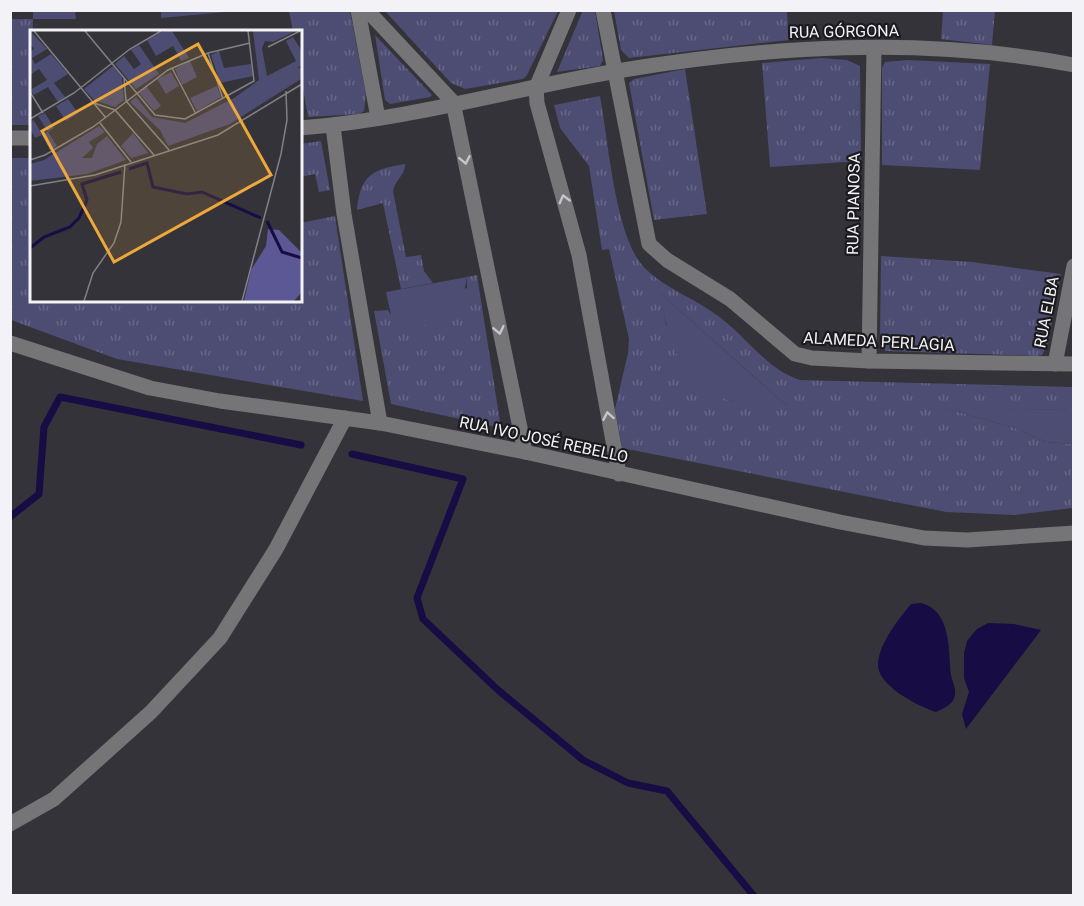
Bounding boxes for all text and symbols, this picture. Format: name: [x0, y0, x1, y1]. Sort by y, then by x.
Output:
street label: RUA GÓRGONA: [789, 20, 900, 42]
inset map: [30, 30, 302, 302]
street label: RUA PIANOSA: [843, 152, 864, 255]
one-way arrow: [458, 155, 471, 165]
one-way arrow: [559, 194, 571, 205]
street label: RUA ELBA: [1030, 274, 1063, 350]
one-way arrow: [492, 325, 505, 335]
street label: ALAMEDA PERLAGIA: [803, 328, 956, 355]
street label: RUA IVO JOSÉ REBELLO: [458, 412, 630, 467]
one-way arrow: [602, 412, 615, 422]

